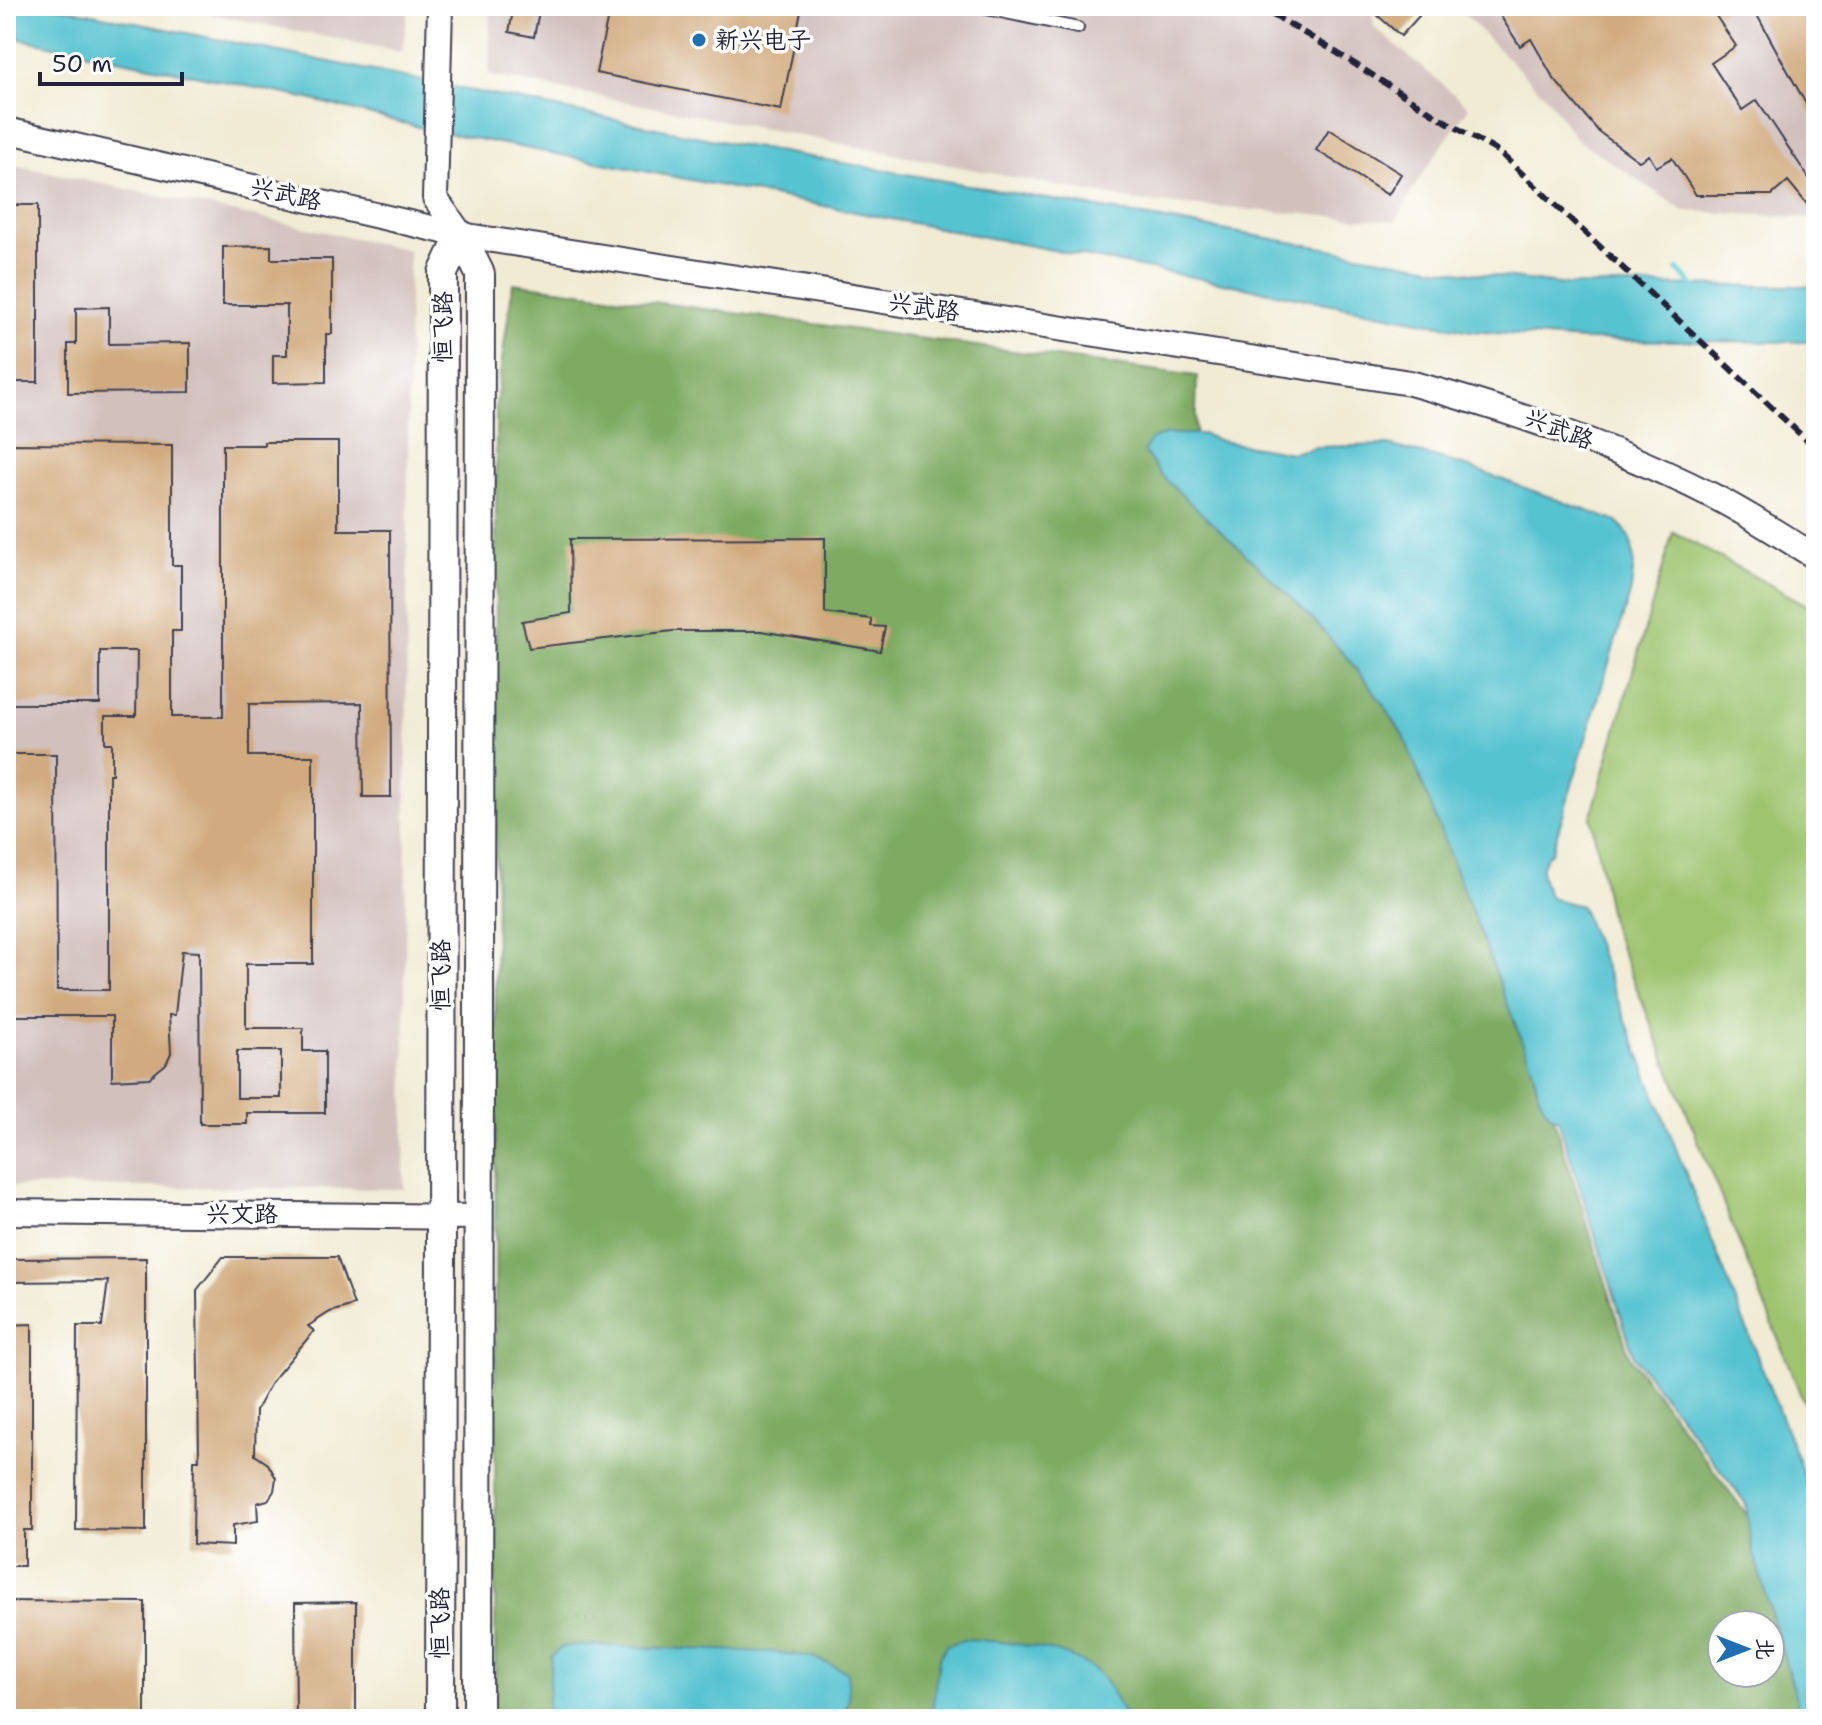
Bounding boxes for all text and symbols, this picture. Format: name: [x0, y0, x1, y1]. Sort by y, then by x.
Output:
place label: 新兴电子: [715, 24, 811, 56]
marker: 新兴电子: [690, 31, 708, 49]
scale bar: [40, 36, 182, 86]
text: 50 m: [52, 48, 112, 80]
street label: 兴武路: [247, 170, 325, 218]
street label: 兴武路: [886, 286, 962, 328]
street label: 恒飞路: [427, 291, 459, 363]
street label: 兴武路: [1520, 401, 1598, 457]
street label: 恒飞路: [425, 939, 457, 1011]
street label: 兴文路: [206, 1198, 278, 1230]
street label: 恒飞路: [424, 1587, 456, 1659]
north arrow: [1706, 1609, 1786, 1689]
text: 北: [1751, 1638, 1780, 1660]

